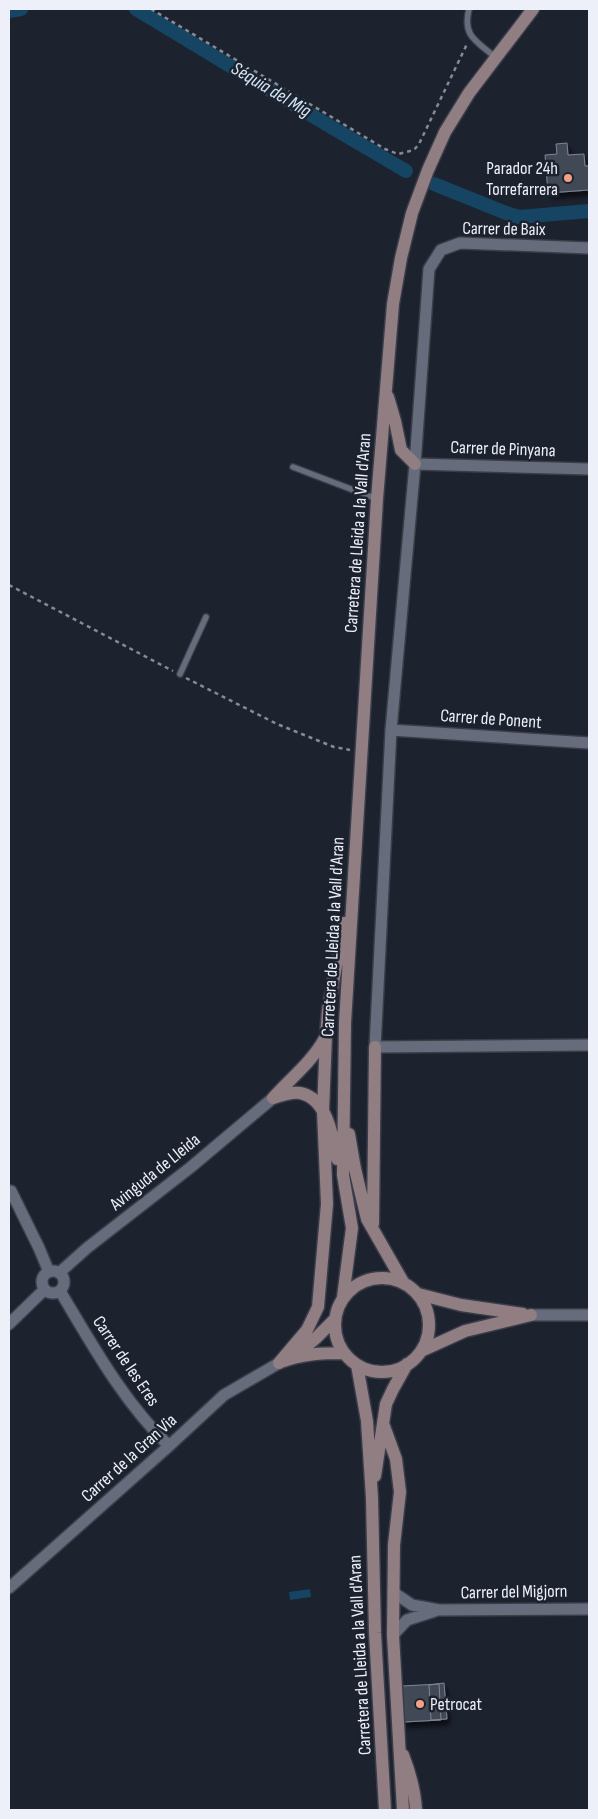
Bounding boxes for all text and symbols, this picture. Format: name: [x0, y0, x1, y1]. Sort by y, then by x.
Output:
water label: Séquia del Mig: [227, 57, 315, 123]
place label: Parador 24h Torrefarrera: [486, 158, 558, 200]
marker: Parador 24h Torrefarrera: [562, 172, 574, 184]
street label: Carrer de Baix: [462, 218, 546, 240]
street label: Carretera de Lleida a la Vall d'Aran: [341, 432, 375, 634]
street label: Carrer de Pinyana: [450, 437, 556, 461]
street label: Carrer de Ponent: [440, 705, 543, 733]
street label: Carretera de Lleida a la Vall d'Aran: [317, 836, 349, 1038]
street label: Avinguda de Lleida: [105, 1129, 204, 1215]
street label: Carrer de les Eres: [88, 1312, 164, 1410]
street label: Carrer de la Gran Via: [77, 1410, 181, 1506]
street label: Carretera de Lleida a la Vall d'Aran: [344, 1554, 376, 1756]
street label: Carrer del Migjorn: [460, 1581, 568, 1603]
place label: Petrocat: [430, 1694, 483, 1715]
marker: Petrocat: [414, 1698, 426, 1710]

